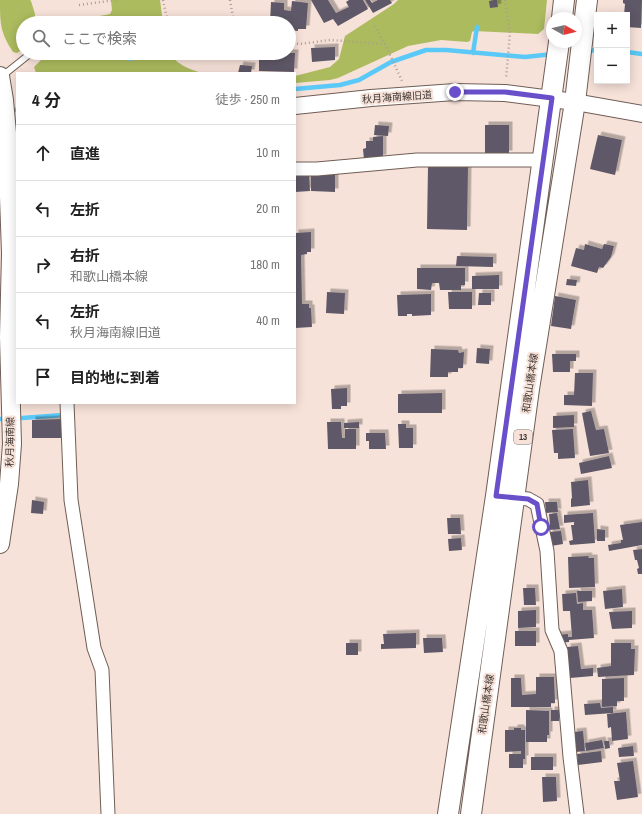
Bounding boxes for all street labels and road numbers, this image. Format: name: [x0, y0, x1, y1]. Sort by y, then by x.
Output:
street label: 秋月海南線旧道: [362, 88, 432, 106]
street label: 和歌山橋本線: [519, 352, 541, 414]
street label: 秋月海南線: [3, 417, 17, 467]
road number: 13: [514, 430, 532, 444]
street label: 和歌山橋本線: [475, 673, 497, 735]

